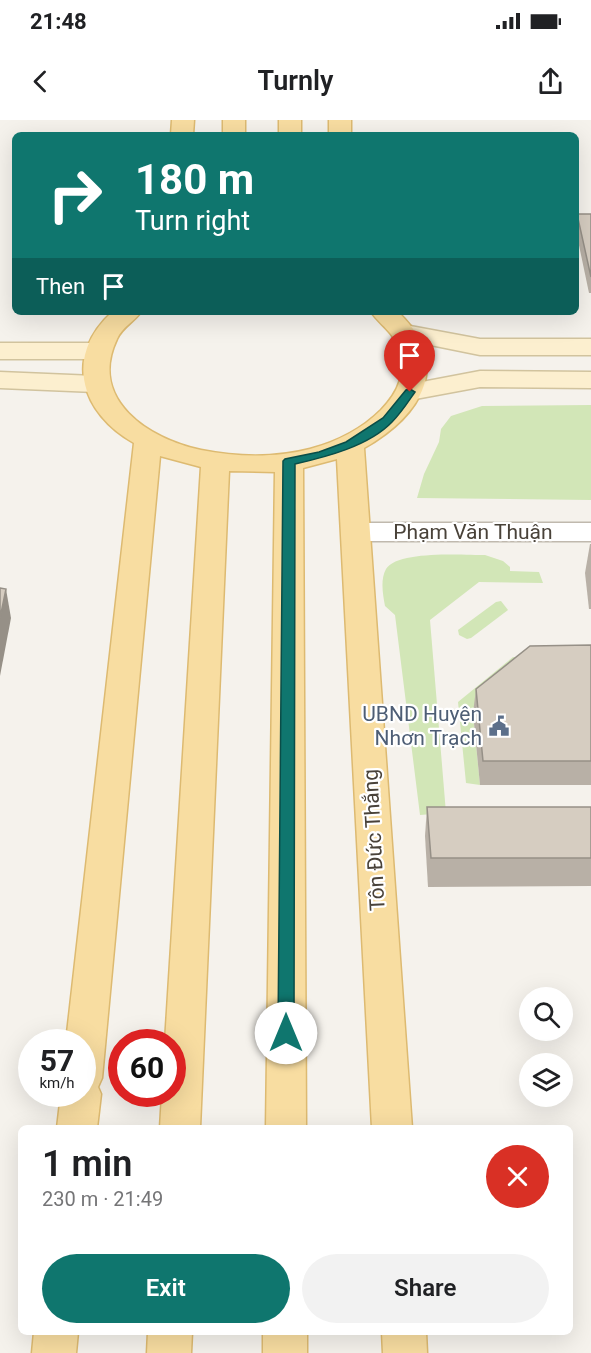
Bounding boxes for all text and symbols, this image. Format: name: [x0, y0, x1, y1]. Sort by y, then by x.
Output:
text: 21:48: [30, 9, 87, 34]
icon: back: [24, 65, 57, 98]
text: Turnly: [258, 65, 333, 97]
icon: share: [534, 65, 567, 98]
text: 180 m: [135, 155, 254, 204]
icon: right: [36, 156, 114, 234]
text: Turn right: [135, 205, 250, 237]
icon: arrive: [97, 270, 130, 303]
text: Then: [36, 274, 85, 299]
pin: [384, 330, 435, 392]
icon: arrive: [393, 339, 426, 372]
street label: Phạm Văn Thuận: [393, 520, 553, 544]
place label: UBND Huyện Nhơn Trạch: [362, 702, 482, 750]
public building icon: UBND Huyện Nhơn Trạch: [487, 714, 511, 738]
street label: Tôn Đức Thắng: [358, 768, 390, 912]
map controls: [519, 987, 573, 1107]
button: search: [519, 987, 573, 1041]
position arrow: [254, 1001, 318, 1065]
speed limit sign: 60: [108, 1029, 186, 1107]
text: 57: [40, 1043, 74, 1078]
button: layers: [519, 1053, 573, 1107]
text: km/h: [39, 1074, 75, 1092]
text: 1 min: [42, 1143, 132, 1185]
button: close: [486, 1145, 549, 1208]
text: 230 m · 21:49: [42, 1187, 163, 1211]
button: Exit: [42, 1254, 290, 1323]
button: Share: [302, 1254, 549, 1323]

